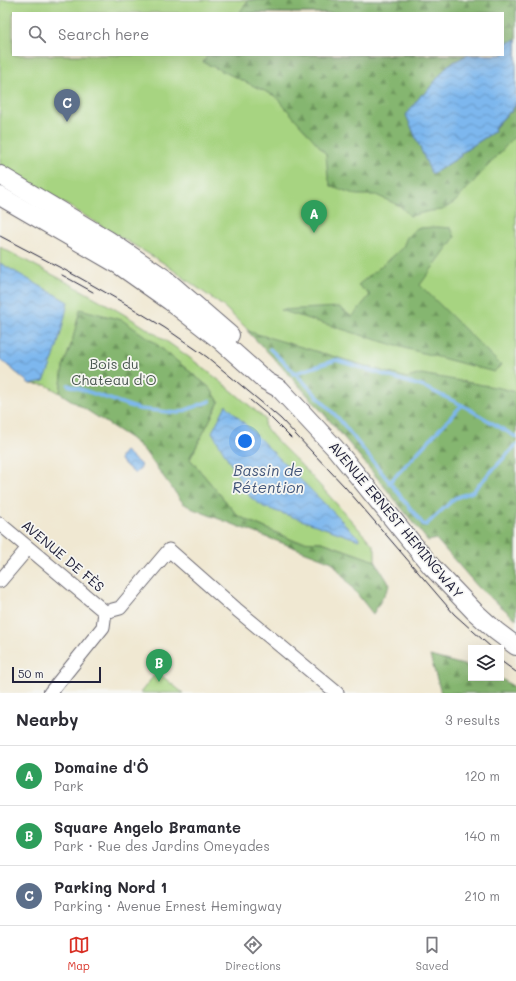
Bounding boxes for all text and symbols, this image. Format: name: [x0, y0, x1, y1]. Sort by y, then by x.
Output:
search box: [12, 12, 504, 56]
icon: search: [26, 23, 48, 45]
text: Search here: [58, 24, 149, 44]
pin: C: [54, 89, 80, 122]
pin: A: [301, 200, 327, 233]
park label: Bois du Chateau d'O: [71, 354, 157, 389]
your location: [235, 431, 255, 451]
street label: AVENUE ERNEST HEMINGWAY: [325, 437, 468, 602]
water label: Bassin de Rétention: [232, 460, 304, 497]
street label: AVENUE DE FÈS: [18, 515, 109, 596]
map controls: [468, 645, 504, 681]
button: layers: [468, 645, 504, 681]
pin: B: [146, 649, 172, 682]
scale bar: [12, 665, 101, 684]
text: 50 m: [18, 666, 44, 681]
text: Nearby: [16, 708, 78, 730]
text: 3 results: [445, 711, 500, 728]
text: Domaine d'Ô: [54, 757, 149, 777]
text: A: [24, 767, 34, 784]
text: 120 m: [464, 767, 500, 784]
text: Park: [54, 777, 83, 794]
text: Square Angelo Bramante: [54, 817, 241, 837]
text: B: [25, 827, 33, 844]
text: 140 m: [464, 827, 500, 844]
text: Park · Rue des Jardins Omeyades: [54, 837, 270, 854]
text: Parking Nord 1: [54, 877, 167, 897]
text: C: [24, 887, 34, 904]
text: 210 m: [464, 887, 500, 904]
text: Parking · Avenue Ernest Hemingway: [54, 897, 282, 914]
tab: Map: [68, 934, 90, 973]
tab: Directions: [225, 934, 281, 973]
tab: Saved: [416, 934, 448, 973]

